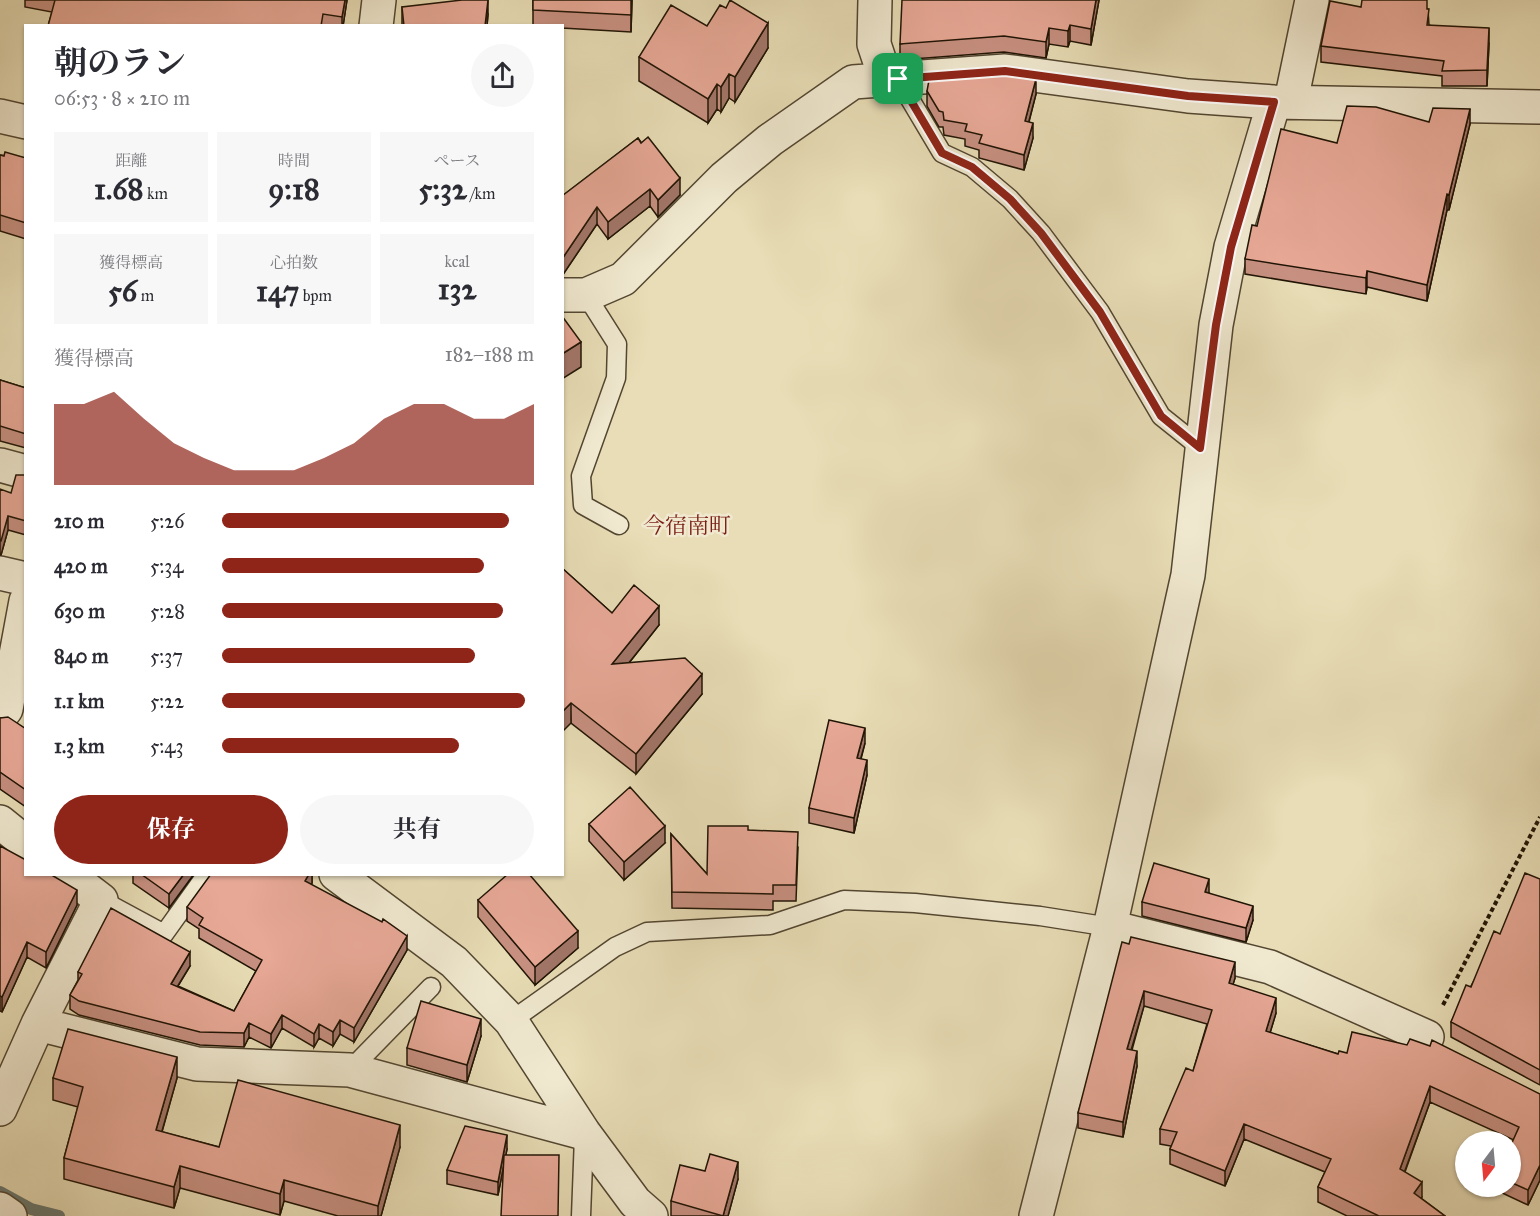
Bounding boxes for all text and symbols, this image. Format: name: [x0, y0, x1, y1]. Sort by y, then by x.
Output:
text: 朝のラン: [54, 43, 186, 83]
button: share: [471, 44, 534, 107]
pin: [872, 53, 923, 104]
icon: arrive: [881, 62, 914, 95]
text: 06:53 · 8 × 210 m: [54, 86, 190, 110]
text: 距離: [115, 151, 147, 170]
text: 時間: [278, 151, 310, 170]
text: ペース: [433, 151, 481, 170]
text: 1.68: [94, 171, 144, 207]
text: 9:18: [268, 171, 320, 207]
text: 5:32: [419, 171, 467, 207]
text: km: [144, 184, 168, 203]
text: /km: [467, 184, 495, 203]
text: kcal: [444, 252, 470, 271]
text: 獲得標高: [99, 253, 163, 272]
text: 心拍数: [270, 253, 318, 272]
text: 132: [438, 271, 476, 307]
text: 56: [108, 273, 137, 309]
text: 147: [256, 273, 299, 309]
text: m: [137, 286, 154, 305]
text: bpm: [299, 286, 332, 305]
text: 182–188 m: [445, 342, 534, 366]
text: 獲得標高: [54, 346, 134, 370]
text: 210 m: [54, 509, 104, 533]
text: 5:26: [150, 509, 184, 533]
district label: 今宿南町: [643, 512, 731, 539]
text: 420 m: [54, 554, 108, 578]
text: 5:34: [150, 554, 183, 578]
text: 630 m: [54, 599, 105, 623]
text: 5:28: [150, 599, 185, 623]
text: 840 m: [54, 644, 109, 668]
text: 5:37: [150, 644, 183, 668]
text: 1.1 km: [54, 689, 104, 713]
text: 5:22: [150, 689, 184, 713]
text: 1.3 km: [54, 734, 104, 758]
text: 5:43: [150, 734, 183, 758]
button: 保存: [54, 795, 288, 864]
button: 共有: [300, 795, 534, 864]
north arrow: [1455, 1131, 1521, 1197]
map controls: [1455, 1131, 1521, 1197]

